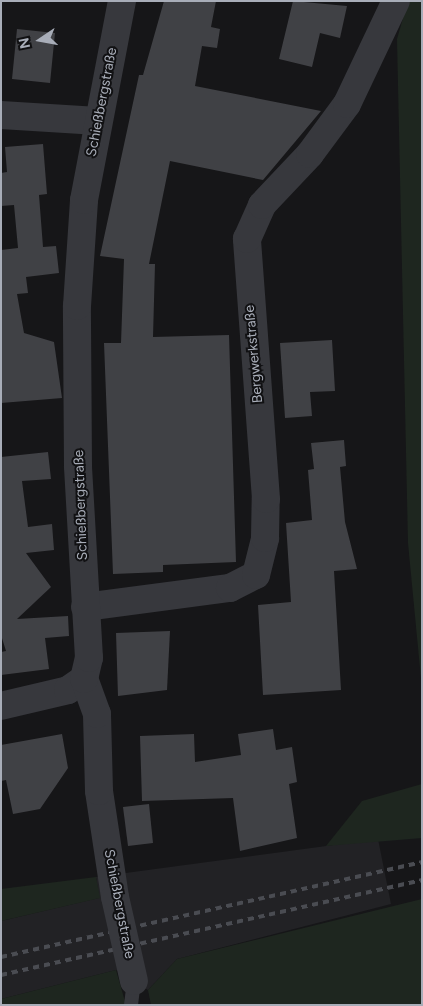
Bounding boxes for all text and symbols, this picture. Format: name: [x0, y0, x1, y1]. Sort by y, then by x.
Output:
north arrow: [15, 15, 65, 65]
text: N: [15, 36, 34, 50]
street label: Schießbergstraße: [83, 46, 121, 158]
street label: Bergwerkstraße: [241, 304, 267, 404]
street label: Schießbergstraße: [71, 449, 91, 561]
street label: Schießbergstraße: [100, 848, 138, 960]

